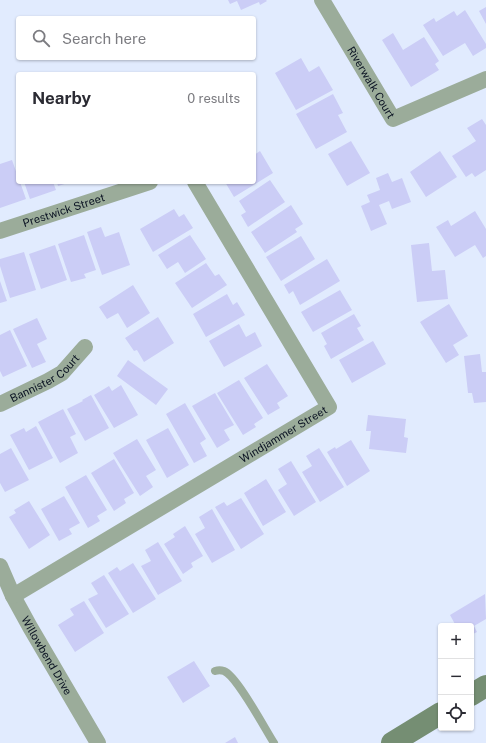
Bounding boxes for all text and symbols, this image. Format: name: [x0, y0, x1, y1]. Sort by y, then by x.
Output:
search box: [16, 16, 256, 60]
icon: search: [30, 27, 52, 49]
text: Search here: [62, 30, 146, 47]
street label: Riverwalk Court: [345, 44, 397, 121]
text: Nearby: [32, 88, 91, 108]
text: 0 results: [187, 91, 240, 106]
street label: Prestwick Street: [21, 191, 106, 229]
street label: Bannister Court: [8, 352, 82, 404]
street label: Windjammer Street: [238, 404, 329, 465]
street label: Willowbend Drive: [19, 614, 74, 697]
map controls: [438, 623, 474, 731]
button: +: [438, 623, 474, 659]
button: −: [438, 659, 474, 695]
button: locate: [438, 695, 474, 731]

